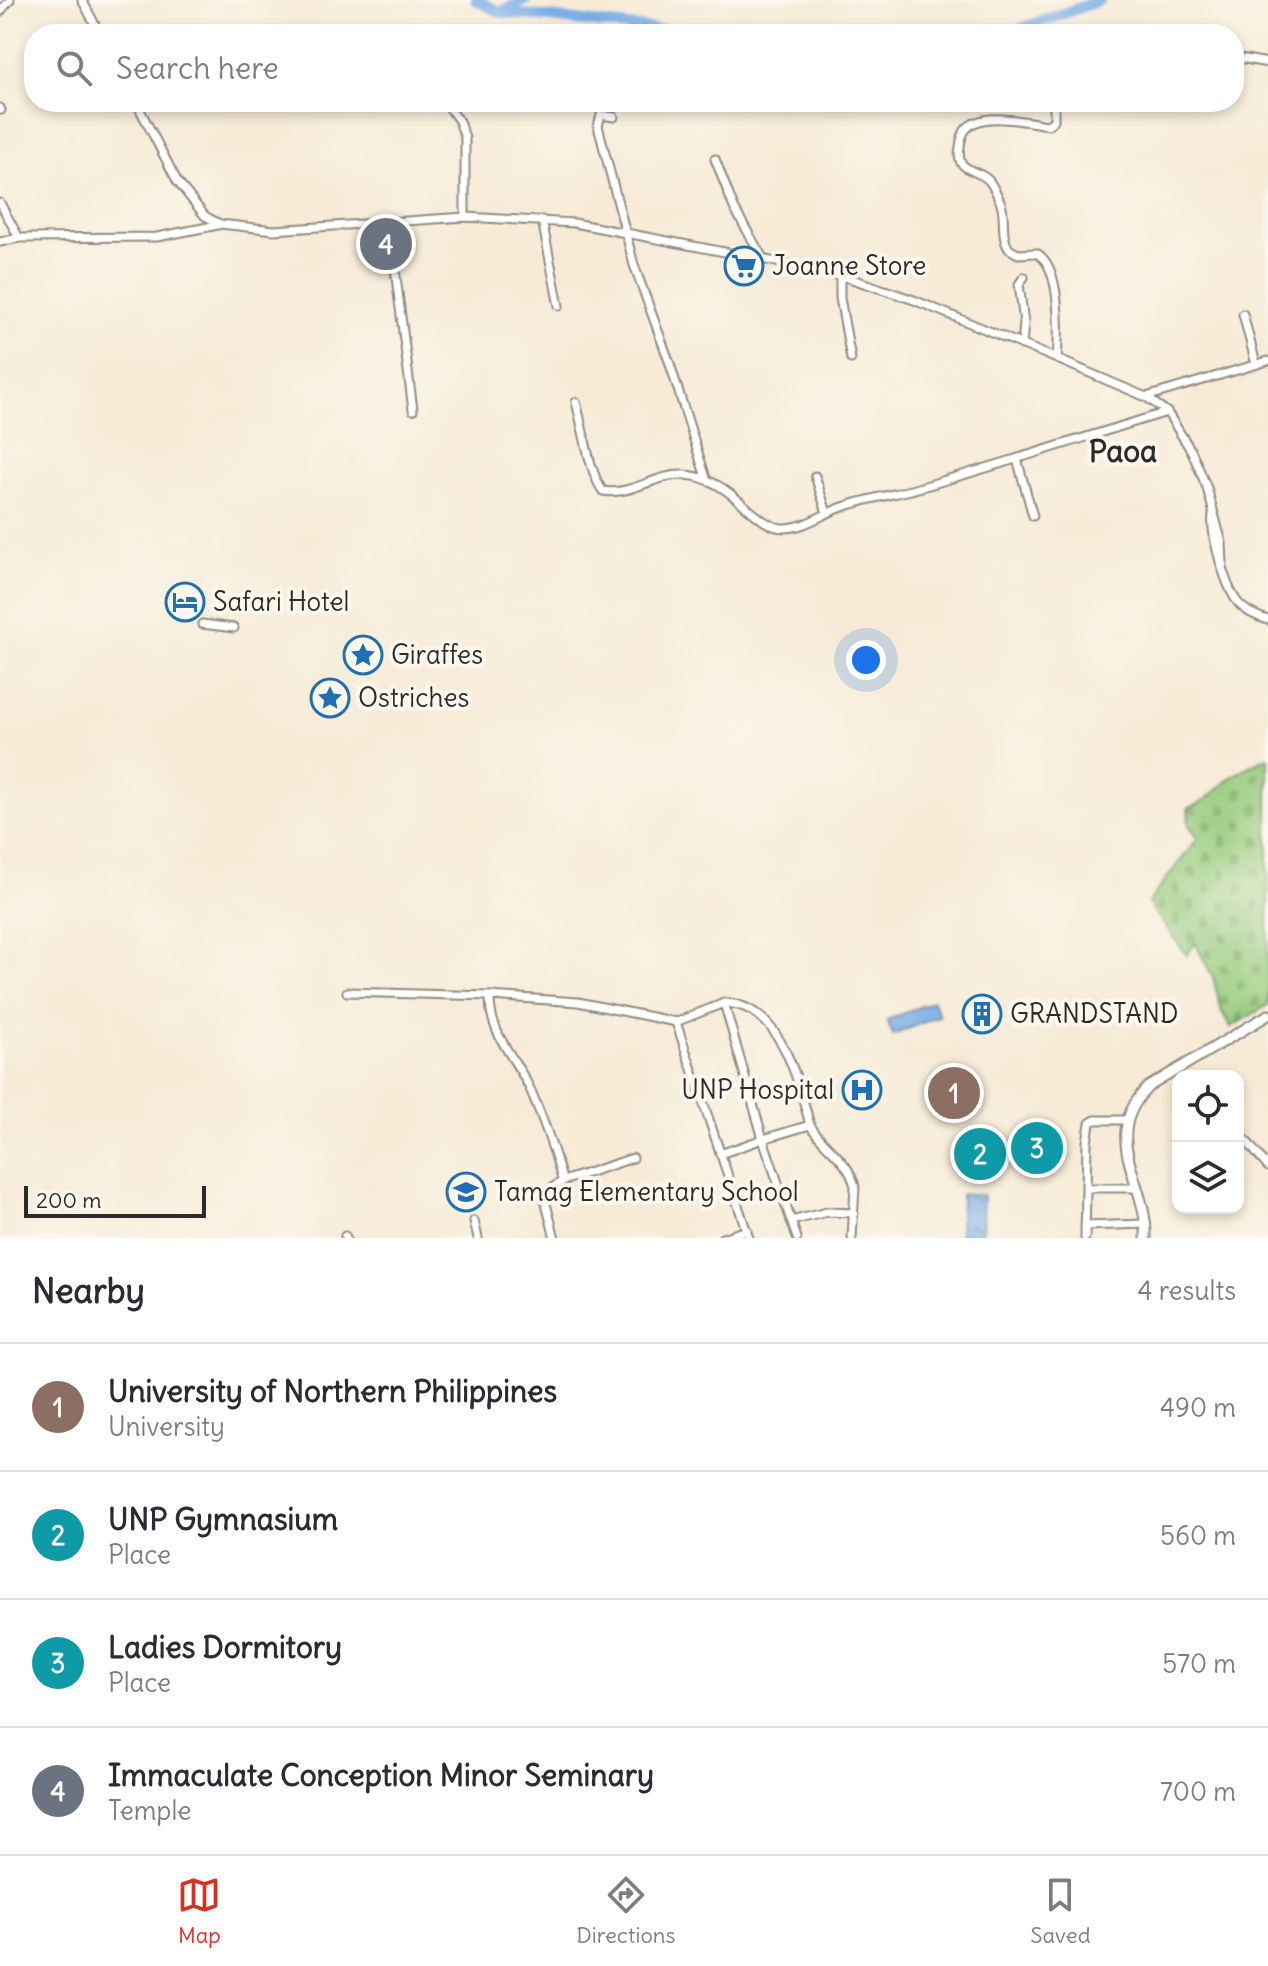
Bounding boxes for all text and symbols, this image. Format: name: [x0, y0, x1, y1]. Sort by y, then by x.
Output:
search box: [24, 24, 1244, 112]
icon: search: [52, 46, 96, 90]
text: Search here: [116, 49, 279, 87]
pin: 4: [360, 214, 412, 274]
supermarket icon: Joanne Store: [723, 245, 765, 287]
place label: Joanne Store: [772, 249, 926, 282]
district label: Paoa: [1089, 432, 1157, 470]
hotel icon: Safari Hotel: [164, 581, 206, 623]
place label: Safari Hotel: [213, 585, 349, 618]
place icon: Giraffes: [342, 634, 384, 676]
place label: Giraffes: [391, 638, 483, 671]
your location: [846, 640, 886, 680]
place icon: Ostriches: [309, 677, 351, 719]
place label: Ostriches: [358, 681, 469, 714]
building icon: GRANDSTAND: [961, 993, 1003, 1035]
place label: GRANDSTAND: [1010, 997, 1178, 1030]
pin: 1: [928, 1063, 980, 1123]
hospital icon: UNP Hospital: [841, 1069, 883, 1111]
map controls: [1172, 1070, 1244, 1214]
button: locate: [1172, 1070, 1244, 1142]
place label: UNP Hospital: [681, 1073, 834, 1106]
pin: 3: [1011, 1118, 1063, 1178]
pin: 2: [954, 1124, 1006, 1184]
button: layers: [1172, 1142, 1244, 1214]
school or university icon: Tamag Elementary School: [445, 1171, 487, 1213]
place label: Tamag Elementary School: [494, 1175, 799, 1208]
scale bar: [24, 1182, 206, 1218]
text: 200 m: [36, 1186, 102, 1214]
text: Nearby: [32, 1269, 145, 1312]
text: 4 results: [1138, 1274, 1236, 1307]
text: University of Northern Philippines: [108, 1372, 557, 1410]
text: 1: [53, 1391, 63, 1424]
text: 490 m: [1160, 1391, 1236, 1424]
text: University: [108, 1410, 225, 1443]
text: UNP Gymnasium: [108, 1500, 338, 1538]
text: 2: [51, 1519, 65, 1552]
text: 560 m: [1160, 1519, 1236, 1552]
text: Place: [108, 1538, 171, 1571]
text: Ladies Dormitory: [108, 1628, 342, 1666]
text: 3: [51, 1647, 65, 1680]
text: 570 m: [1162, 1647, 1236, 1680]
text: Place: [108, 1666, 171, 1699]
text: Immaculate Conception Minor Seminary: [108, 1756, 654, 1794]
text: 4: [50, 1775, 66, 1808]
text: 700 m: [1160, 1775, 1236, 1808]
text: Temple: [108, 1794, 191, 1827]
tab: Map: [177, 1873, 221, 1949]
tab: Directions: [576, 1873, 676, 1949]
tab: Saved: [1030, 1873, 1091, 1949]

